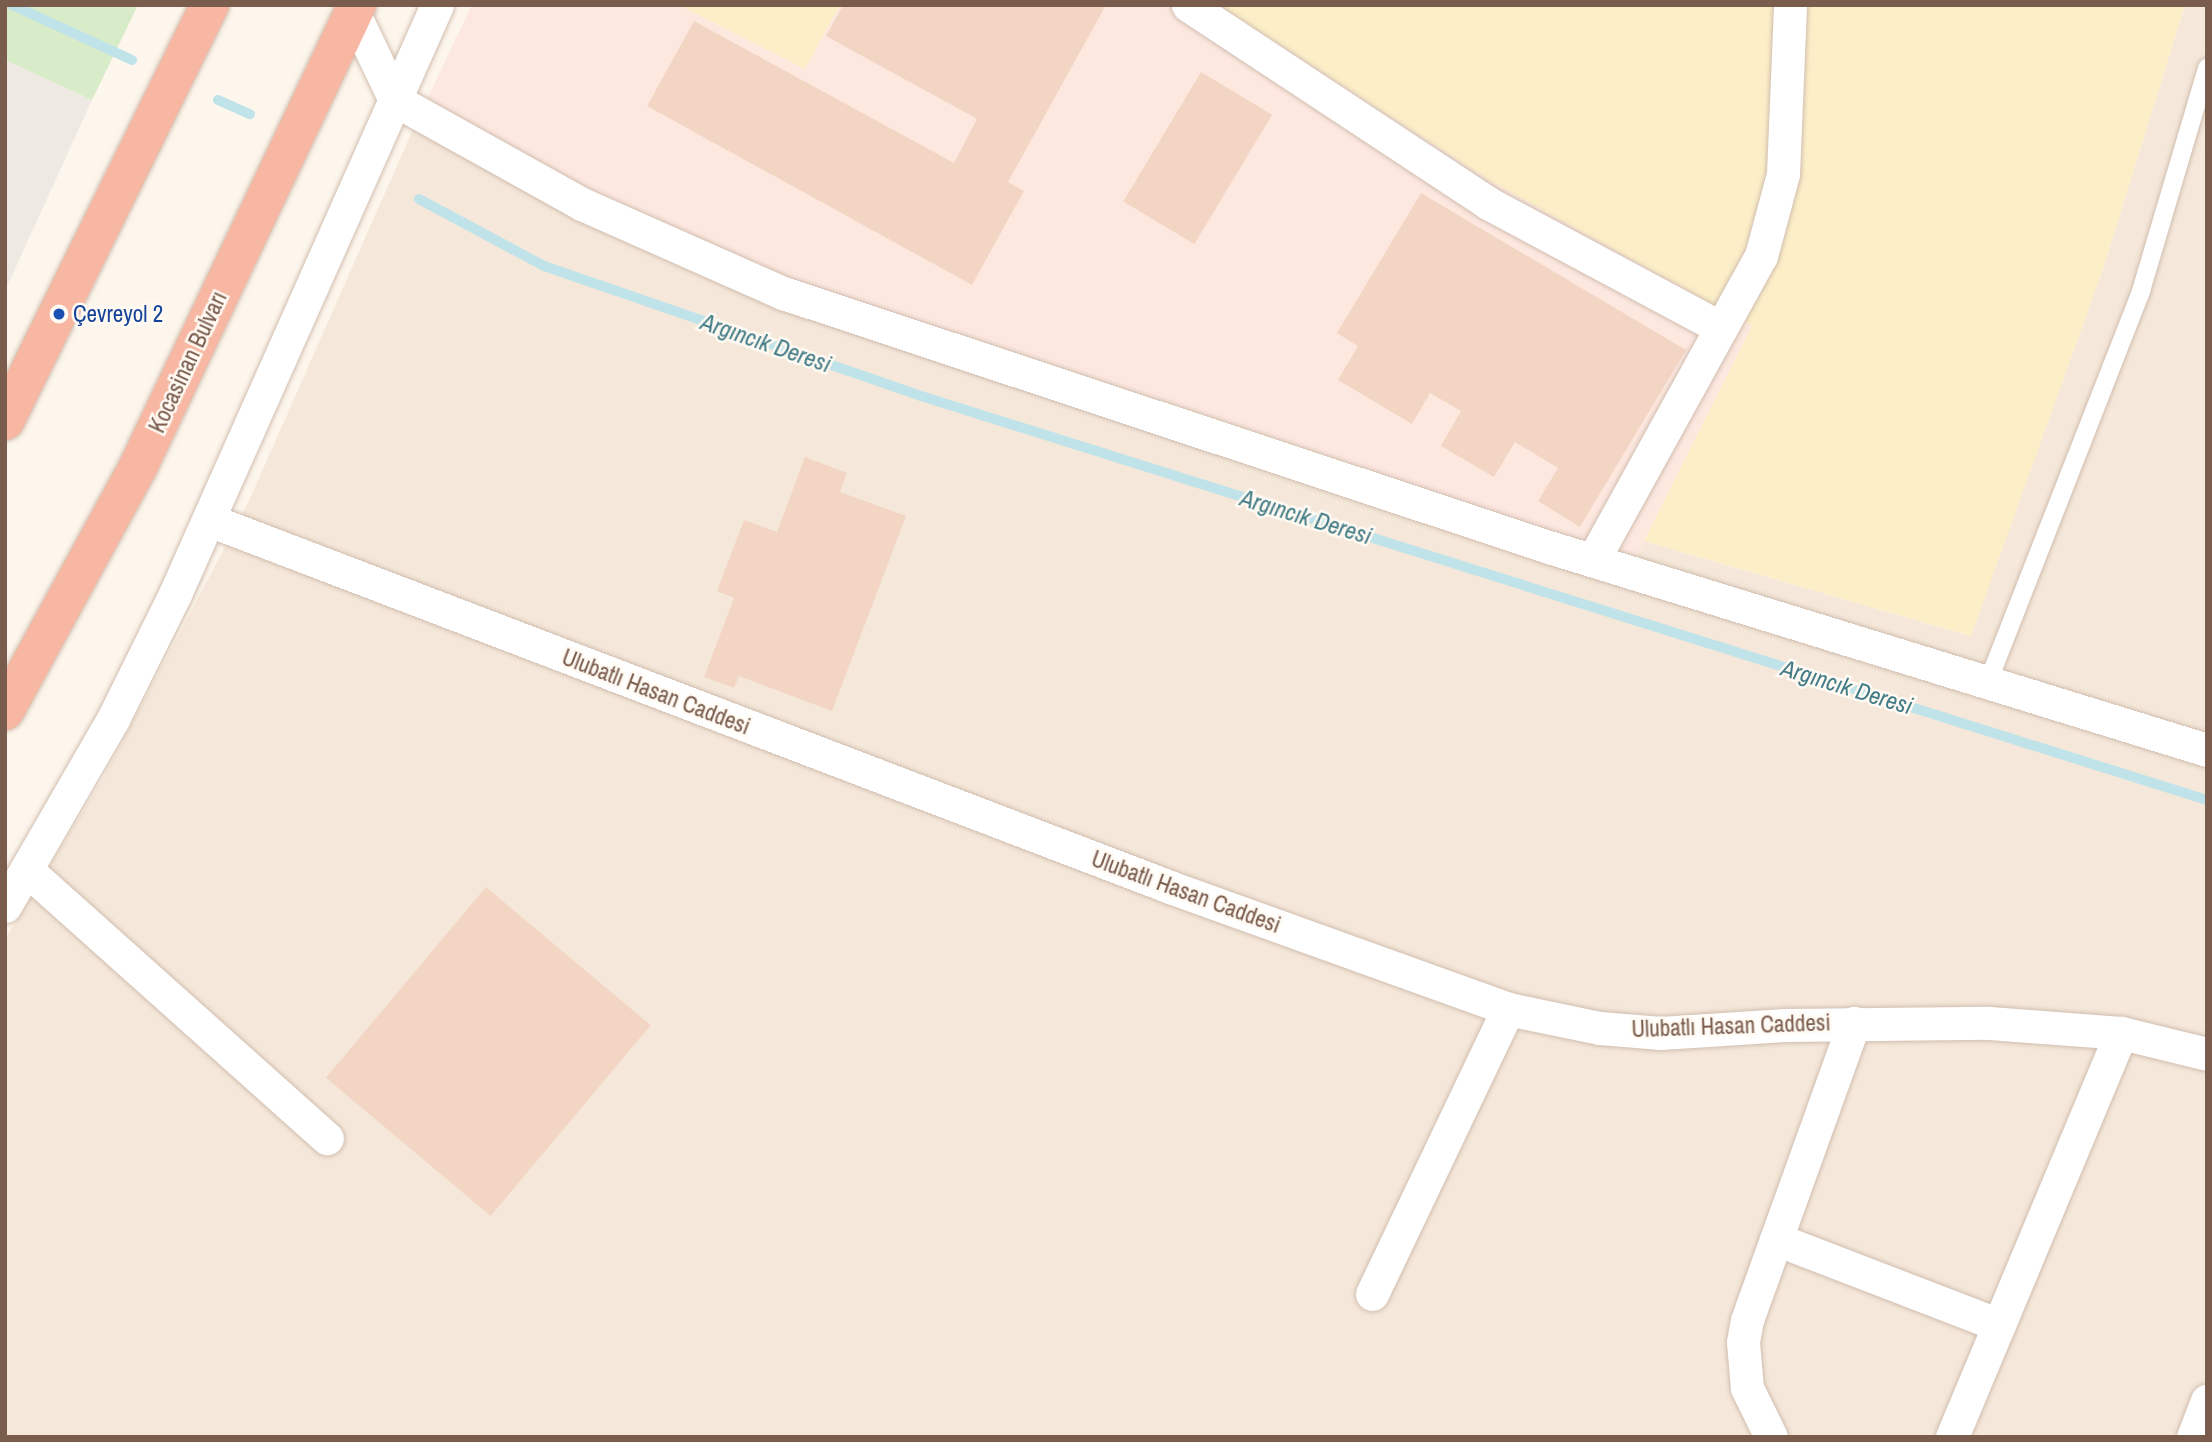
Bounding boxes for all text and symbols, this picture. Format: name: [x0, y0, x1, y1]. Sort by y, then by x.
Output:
street label: Kocasinan Bulvarı: [143, 287, 233, 437]
place label: Çevreyol 2: [73, 300, 163, 328]
marker: Çevreyol 2: [51, 306, 67, 322]
water label: Argıncık Deresi: [697, 307, 835, 379]
water label: Argıncık Deresi: [1237, 483, 1375, 551]
street label: Ulubatlı Hasan Caddesi: [558, 643, 754, 741]
water label: Argıncık Deresi: [1778, 653, 1916, 721]
street label: Ulubatlı Hasan Caddesi: [1088, 845, 1284, 939]
street label: Ulubatlı Hasan Caddesi: [1631, 1009, 1831, 1043]

